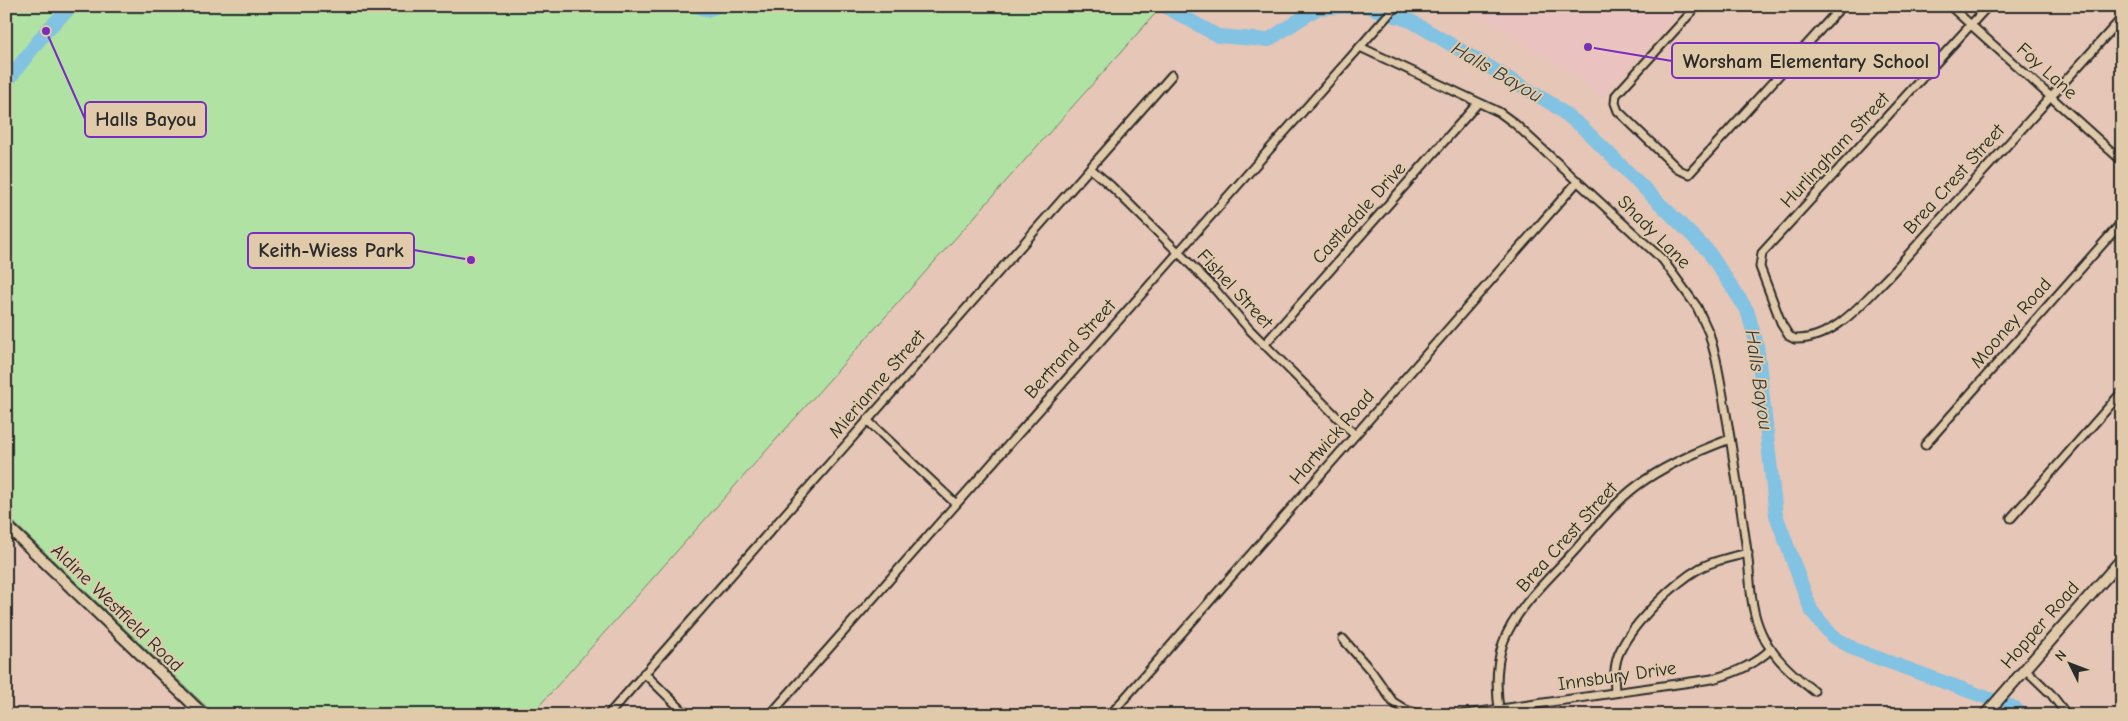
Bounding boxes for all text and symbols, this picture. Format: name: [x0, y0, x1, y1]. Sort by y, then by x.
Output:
water label: Halls Bayou: [1447, 37, 1547, 107]
street label: Foy Lane: [2012, 38, 2082, 104]
callout: Worsham Elementary School: [1672, 43, 1939, 78]
text: Worsham Elementary School: [1683, 50, 1929, 73]
street label: Hurlingham Street: [1776, 87, 1894, 212]
callout: Halls Bayou: [85, 102, 206, 137]
text: Halls Bayou: [95, 108, 197, 131]
street label: Brea Crest Street: [1899, 119, 2009, 238]
street label: Castledale Drive: [1308, 158, 1410, 268]
street label: Shady Lane: [1613, 191, 1695, 273]
callout: Keith-Wiess Park: [248, 233, 414, 268]
text: Keith-Wiess Park: [258, 239, 404, 262]
street label: Fishel Street: [1193, 245, 1278, 334]
street label: Mooney Road: [1966, 274, 2056, 372]
street label: Bertrand Street: [1020, 294, 1121, 403]
street label: Mierianne Street: [824, 325, 930, 442]
water label: Halls Bayou: [1741, 328, 1777, 432]
street label: Hartwick Road: [1285, 385, 1379, 489]
street label: Brea Crest Street: [1512, 477, 1622, 596]
street label: Aldine Westfield Road: [47, 539, 187, 677]
street label: Hopper Road: [1996, 577, 2084, 673]
north arrow: [2046, 638, 2096, 688]
text: N: [2051, 647, 2070, 665]
street label: Innsbury Drive: [1556, 657, 1678, 695]

